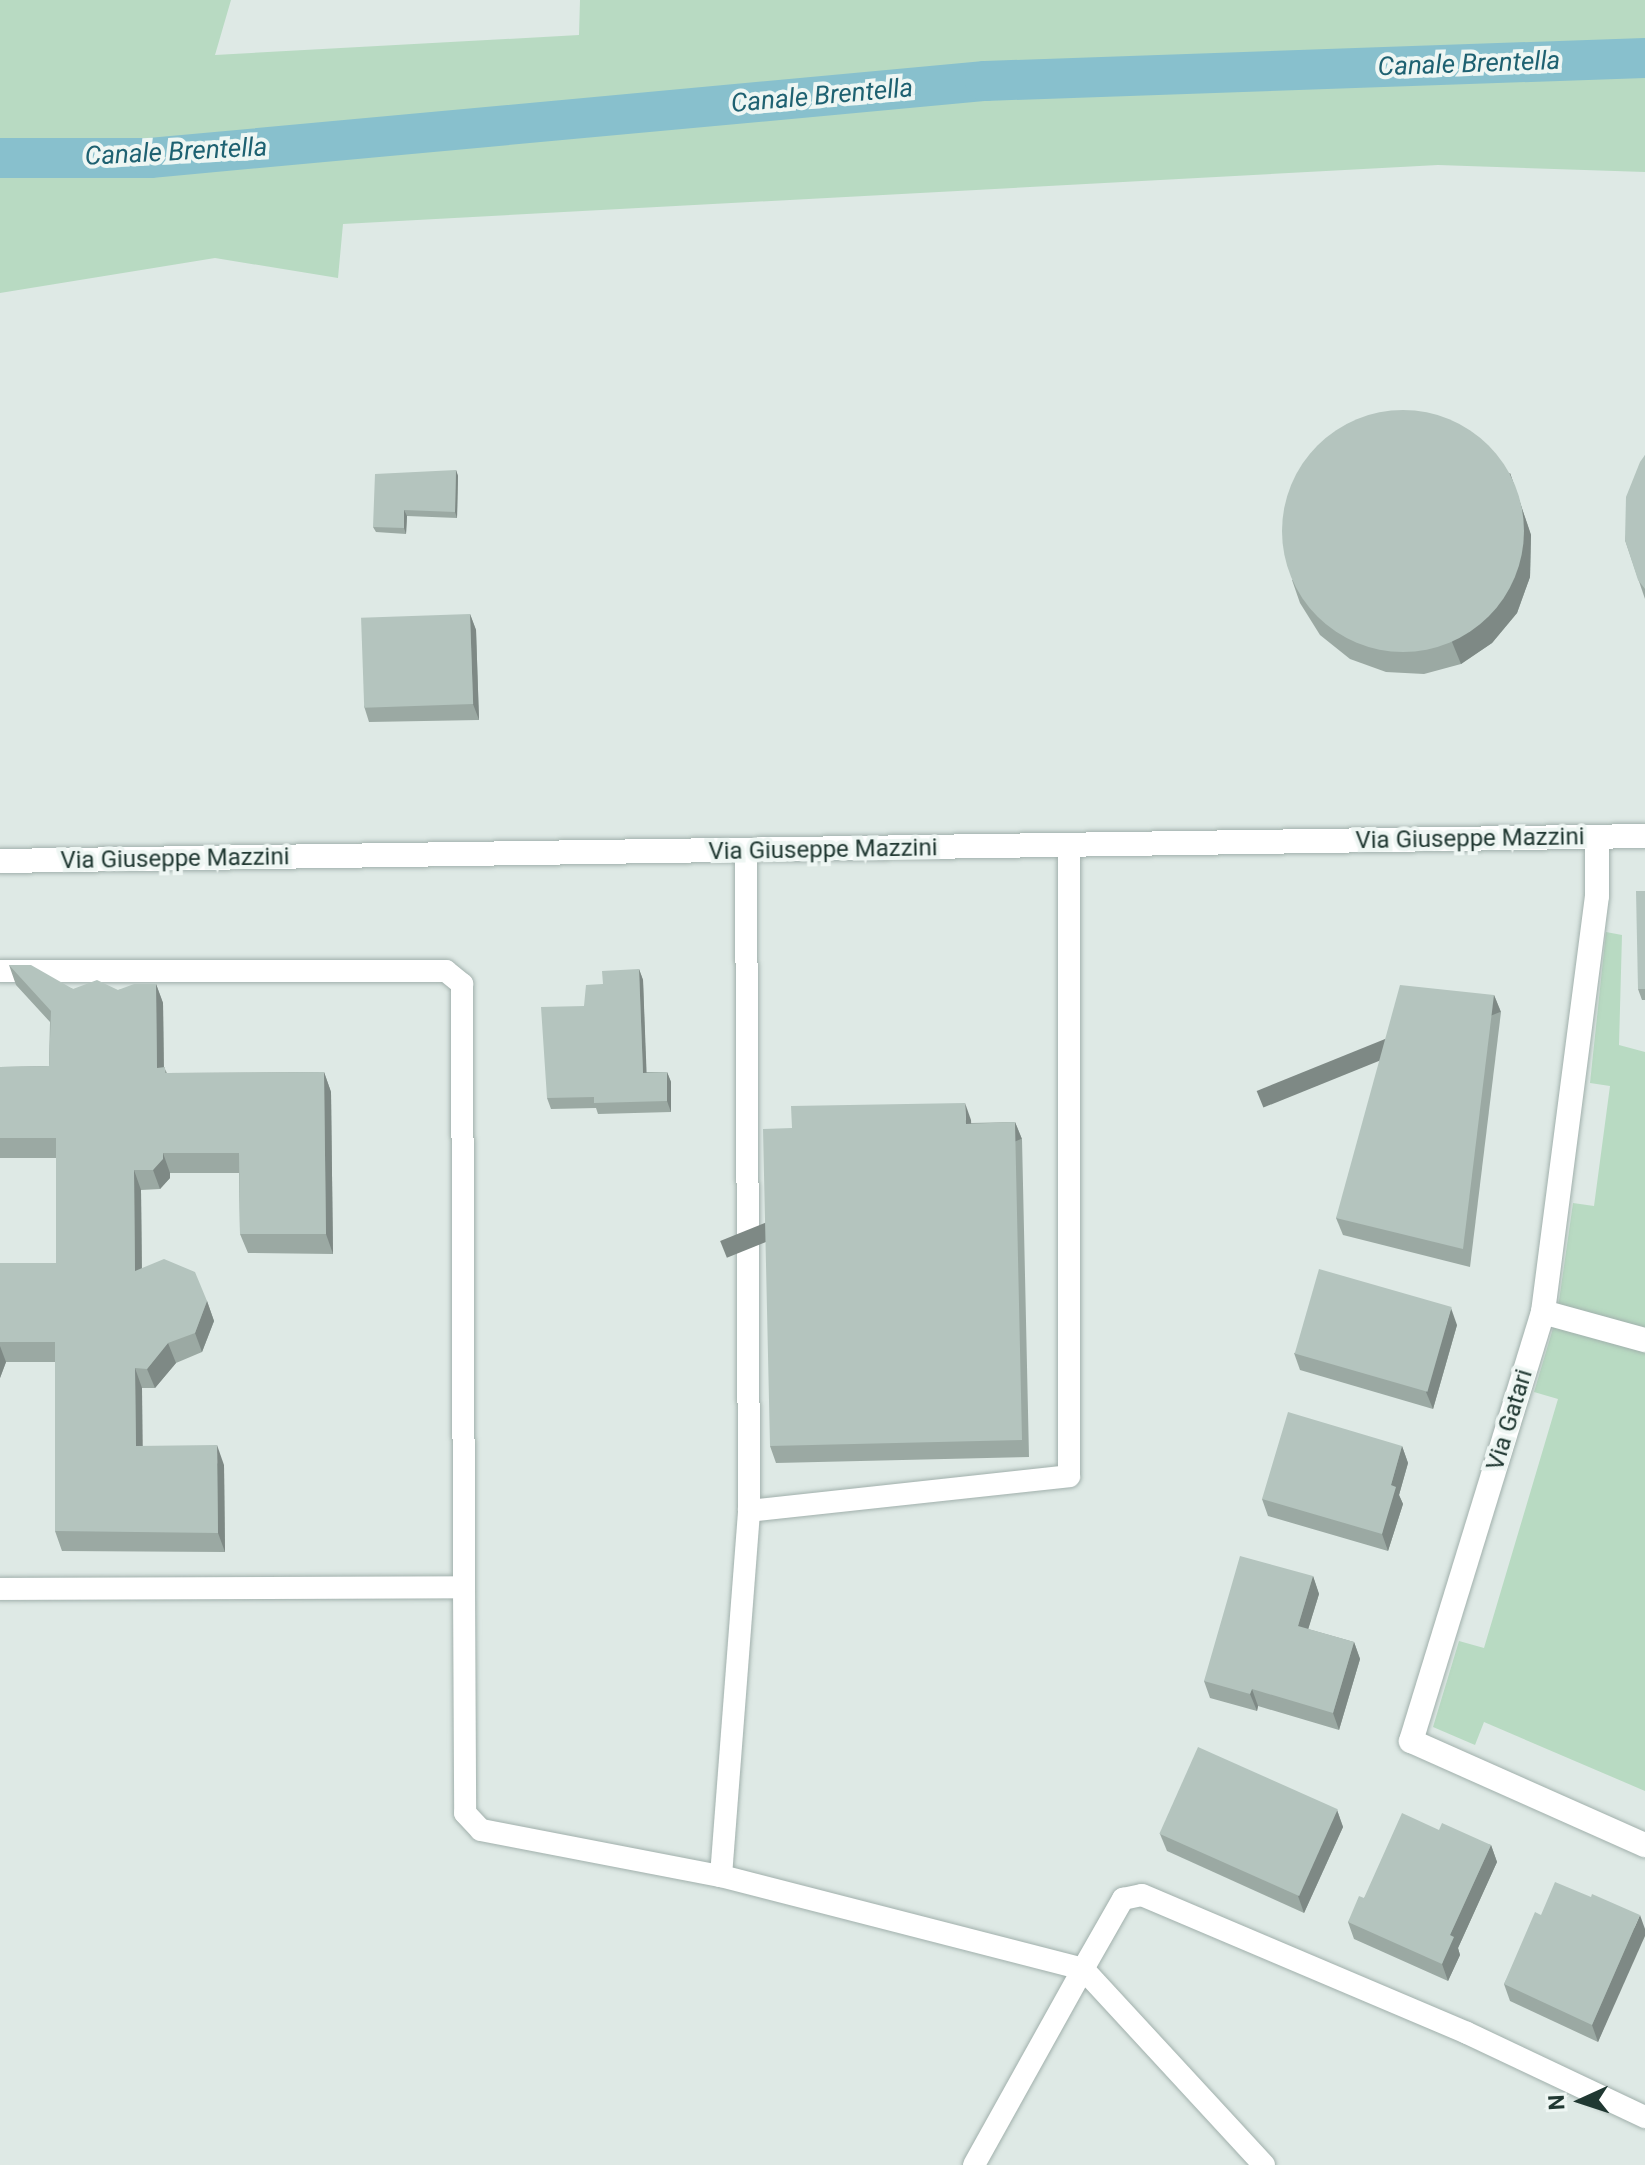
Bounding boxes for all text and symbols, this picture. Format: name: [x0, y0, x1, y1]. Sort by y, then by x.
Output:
water label: Canale Brentella: [1377, 45, 1561, 83]
water label: Canale Brentella: [730, 73, 914, 119]
water label: Canale Brentella: [84, 132, 268, 172]
street label: Via Giuseppe Mazzini: [1355, 823, 1585, 855]
street label: Via Giuseppe Mazzini: [708, 834, 938, 866]
street label: Via Giuseppe Mazzini: [60, 843, 290, 875]
street label: Via Gatari: [1481, 1366, 1539, 1474]
north arrow: [1541, 2061, 1621, 2141]
text: N: [1544, 2094, 1569, 2111]

